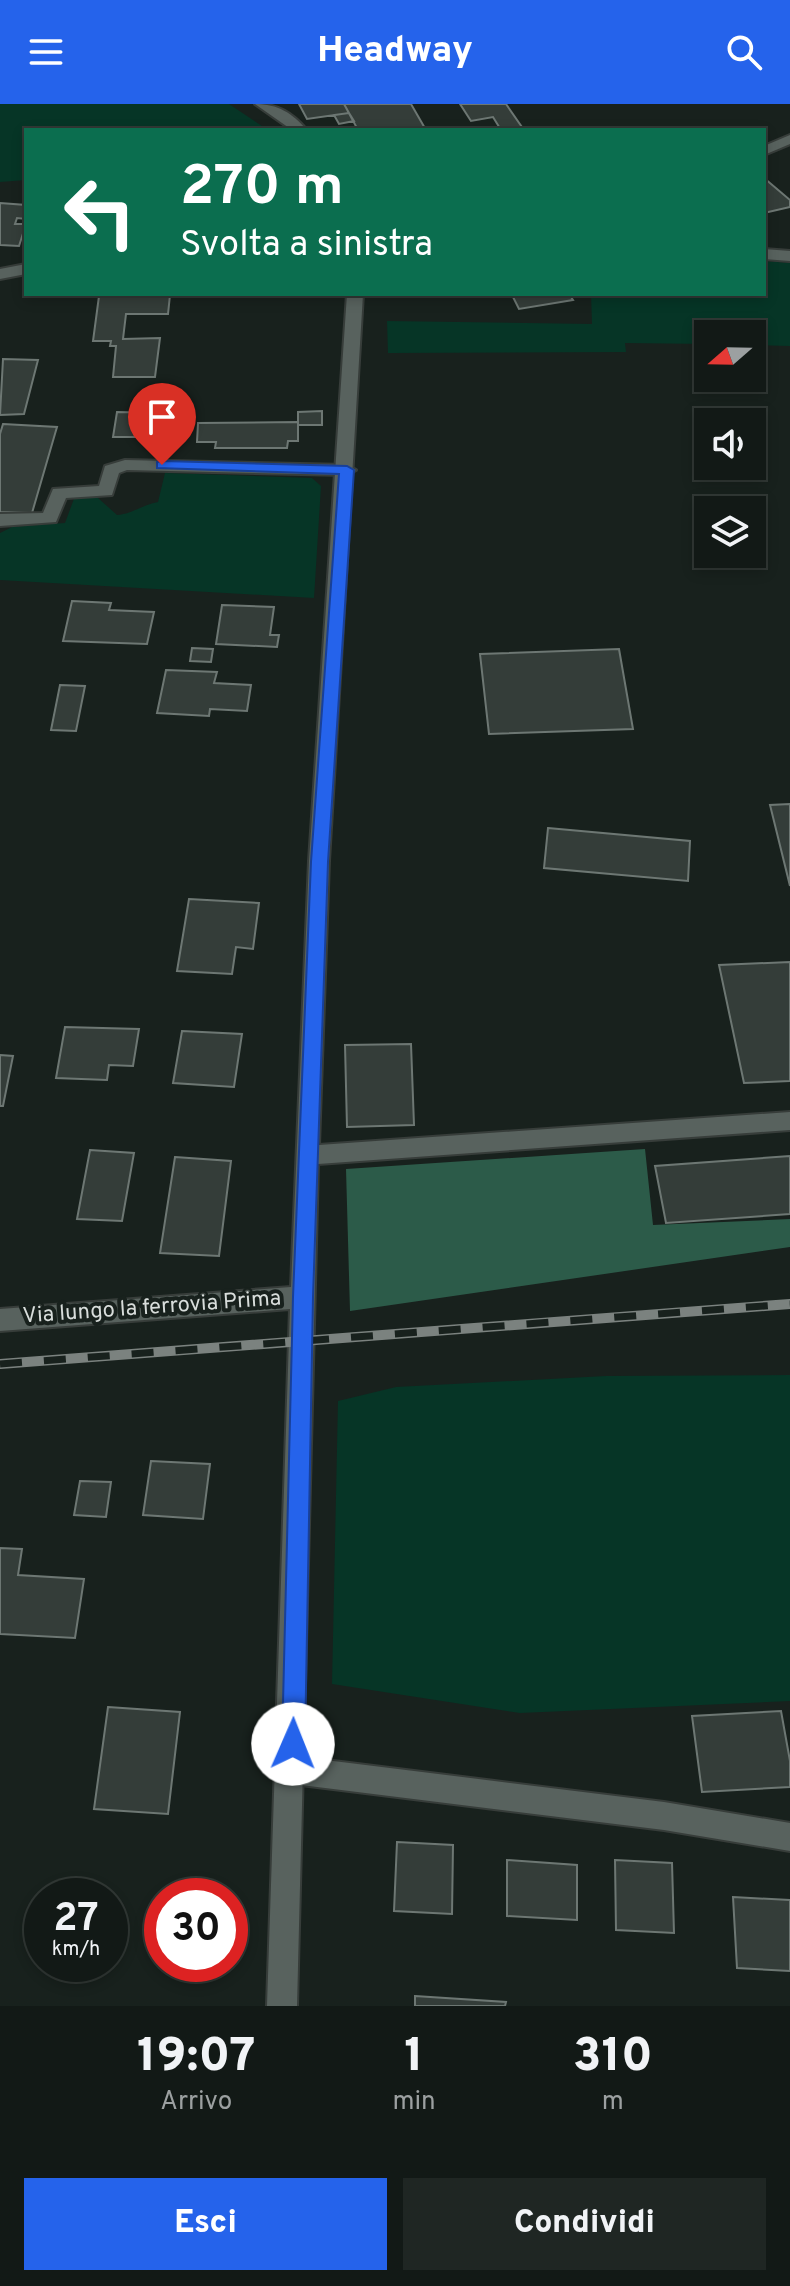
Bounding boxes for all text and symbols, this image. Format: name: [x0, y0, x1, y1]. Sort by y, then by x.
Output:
text: Headway: [317, 29, 473, 75]
icon: menu: [24, 30, 68, 74]
icon: search: [722, 30, 766, 74]
text: 270 m: [180, 154, 344, 224]
icon: left: [48, 160, 152, 264]
text: Svolta a sinistra: [180, 223, 433, 269]
north arrow: [694, 320, 766, 392]
map controls: [694, 320, 766, 568]
pin: [128, 383, 196, 465]
icon: arrive: [140, 395, 184, 439]
button: sound: [694, 408, 766, 480]
button: layers: [694, 496, 766, 568]
street label: Via lungo la ferrovia Prima: [22, 1285, 282, 1331]
position arrow: [251, 1702, 335, 1786]
speed limit sign: 30: [144, 1878, 248, 1982]
text: 27: [53, 1895, 99, 1945]
text: km/h: [52, 1937, 100, 1963]
text: 19:07: [137, 2028, 255, 2088]
text: 1: [404, 2028, 424, 2088]
text: 310: [573, 2028, 653, 2088]
text: Arrivo: [160, 2086, 232, 2119]
text: min: [392, 2086, 436, 2119]
text: m: [602, 2086, 624, 2119]
button: Esci: [24, 2178, 387, 2270]
button: Condividi: [403, 2178, 766, 2270]

